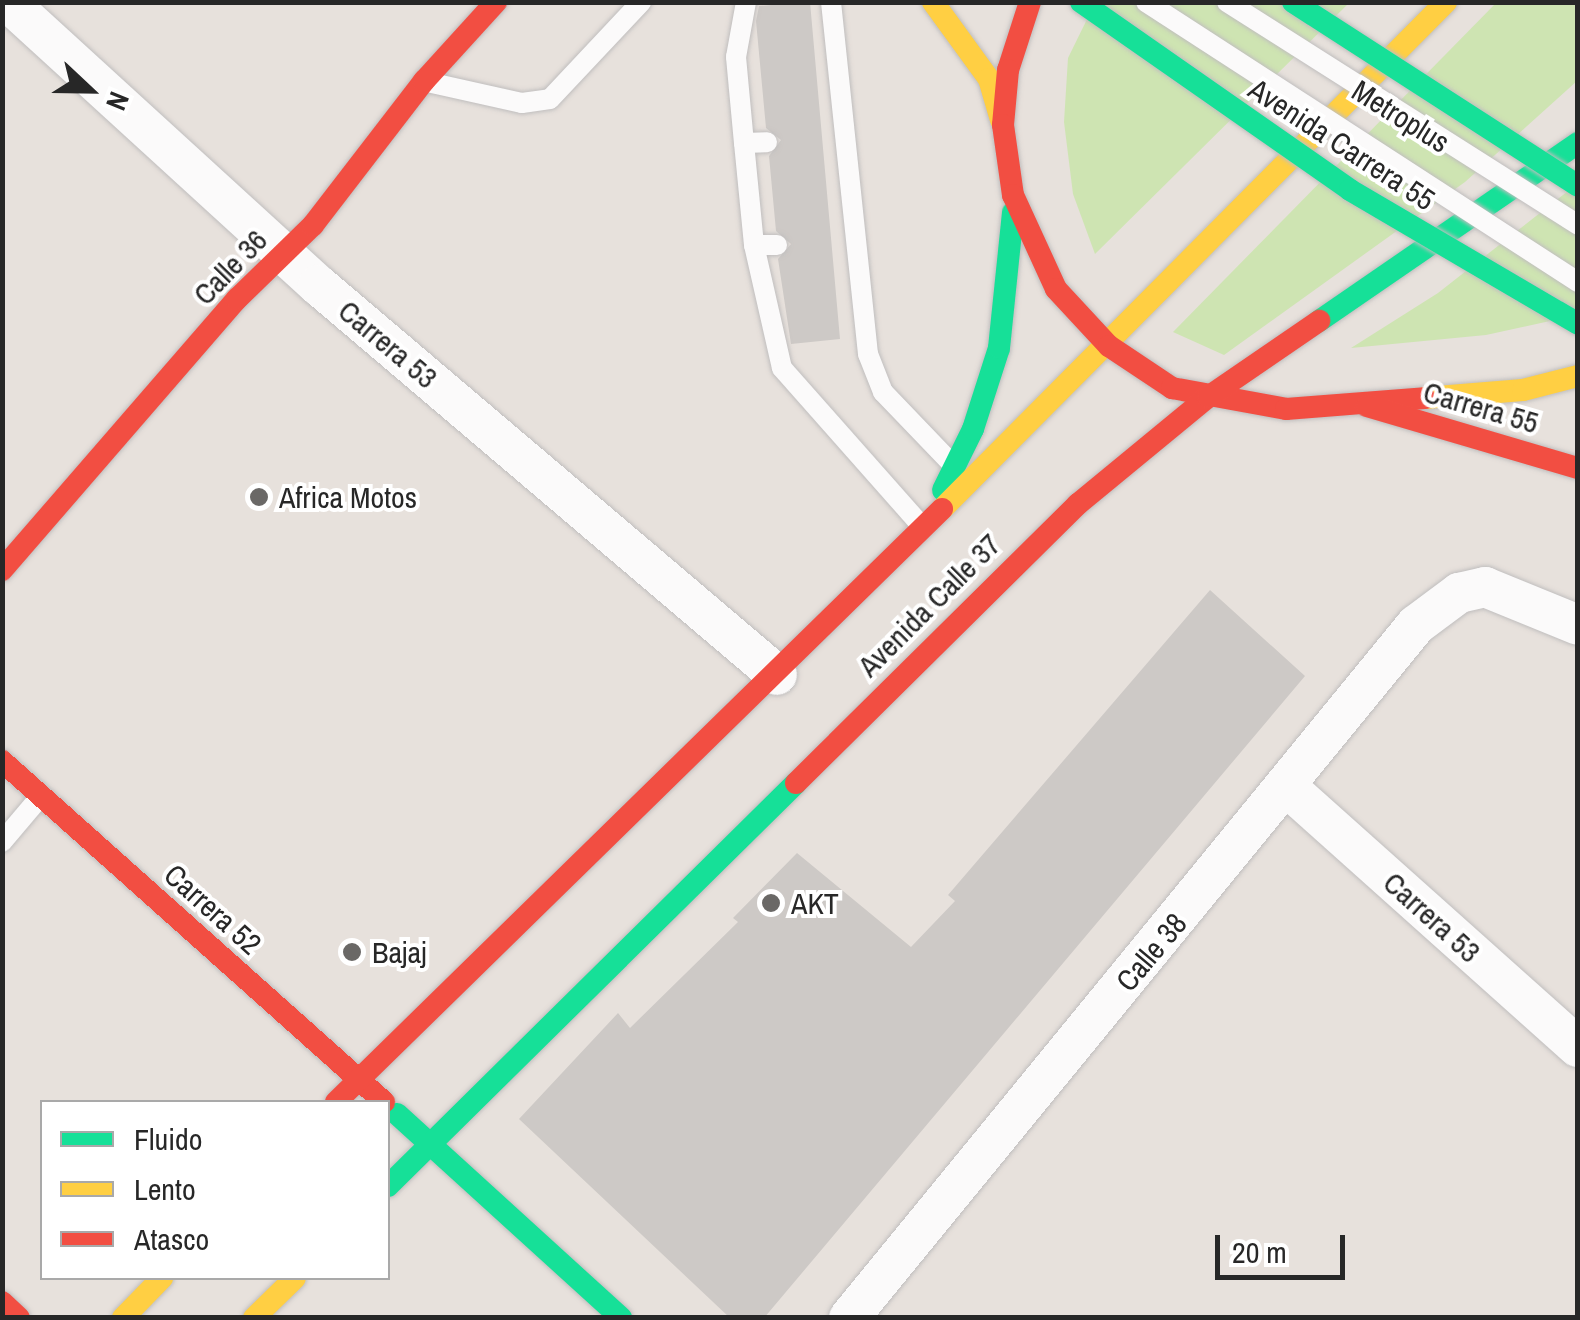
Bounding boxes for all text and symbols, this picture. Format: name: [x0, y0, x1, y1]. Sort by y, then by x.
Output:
north arrow: [40, 40, 140, 140]
street label: Avenida Carrera 55: [1242, 71, 1442, 217]
street label: Metroplus: [1346, 72, 1456, 160]
text: N: [97, 86, 139, 116]
street label: Calle 36: [186, 222, 274, 312]
street label: Carrera 53: [331, 292, 445, 396]
street label: Carrera 55: [1420, 373, 1542, 441]
place label: Africa Motos: [279, 479, 417, 515]
marker: Africa Motos: [248, 486, 270, 508]
street label: Avenida Calle 37: [850, 526, 1008, 684]
street label: Carrera 52: [157, 856, 269, 962]
street label: Carrera 53: [1376, 864, 1488, 970]
place label: AKT: [791, 885, 839, 921]
marker: AKT: [760, 892, 782, 914]
street label: Calle 38: [1108, 906, 1194, 998]
place label: Bajaj: [372, 934, 427, 970]
marker: Bajaj: [341, 941, 363, 963]
legend: [40, 1100, 390, 1280]
text: Fluido: [134, 1119, 202, 1159]
text: Lento: [134, 1169, 196, 1209]
scale bar: [1220, 1215, 1350, 1277]
text: Atasco: [134, 1219, 209, 1259]
text: 20 m: [1232, 1232, 1287, 1272]

